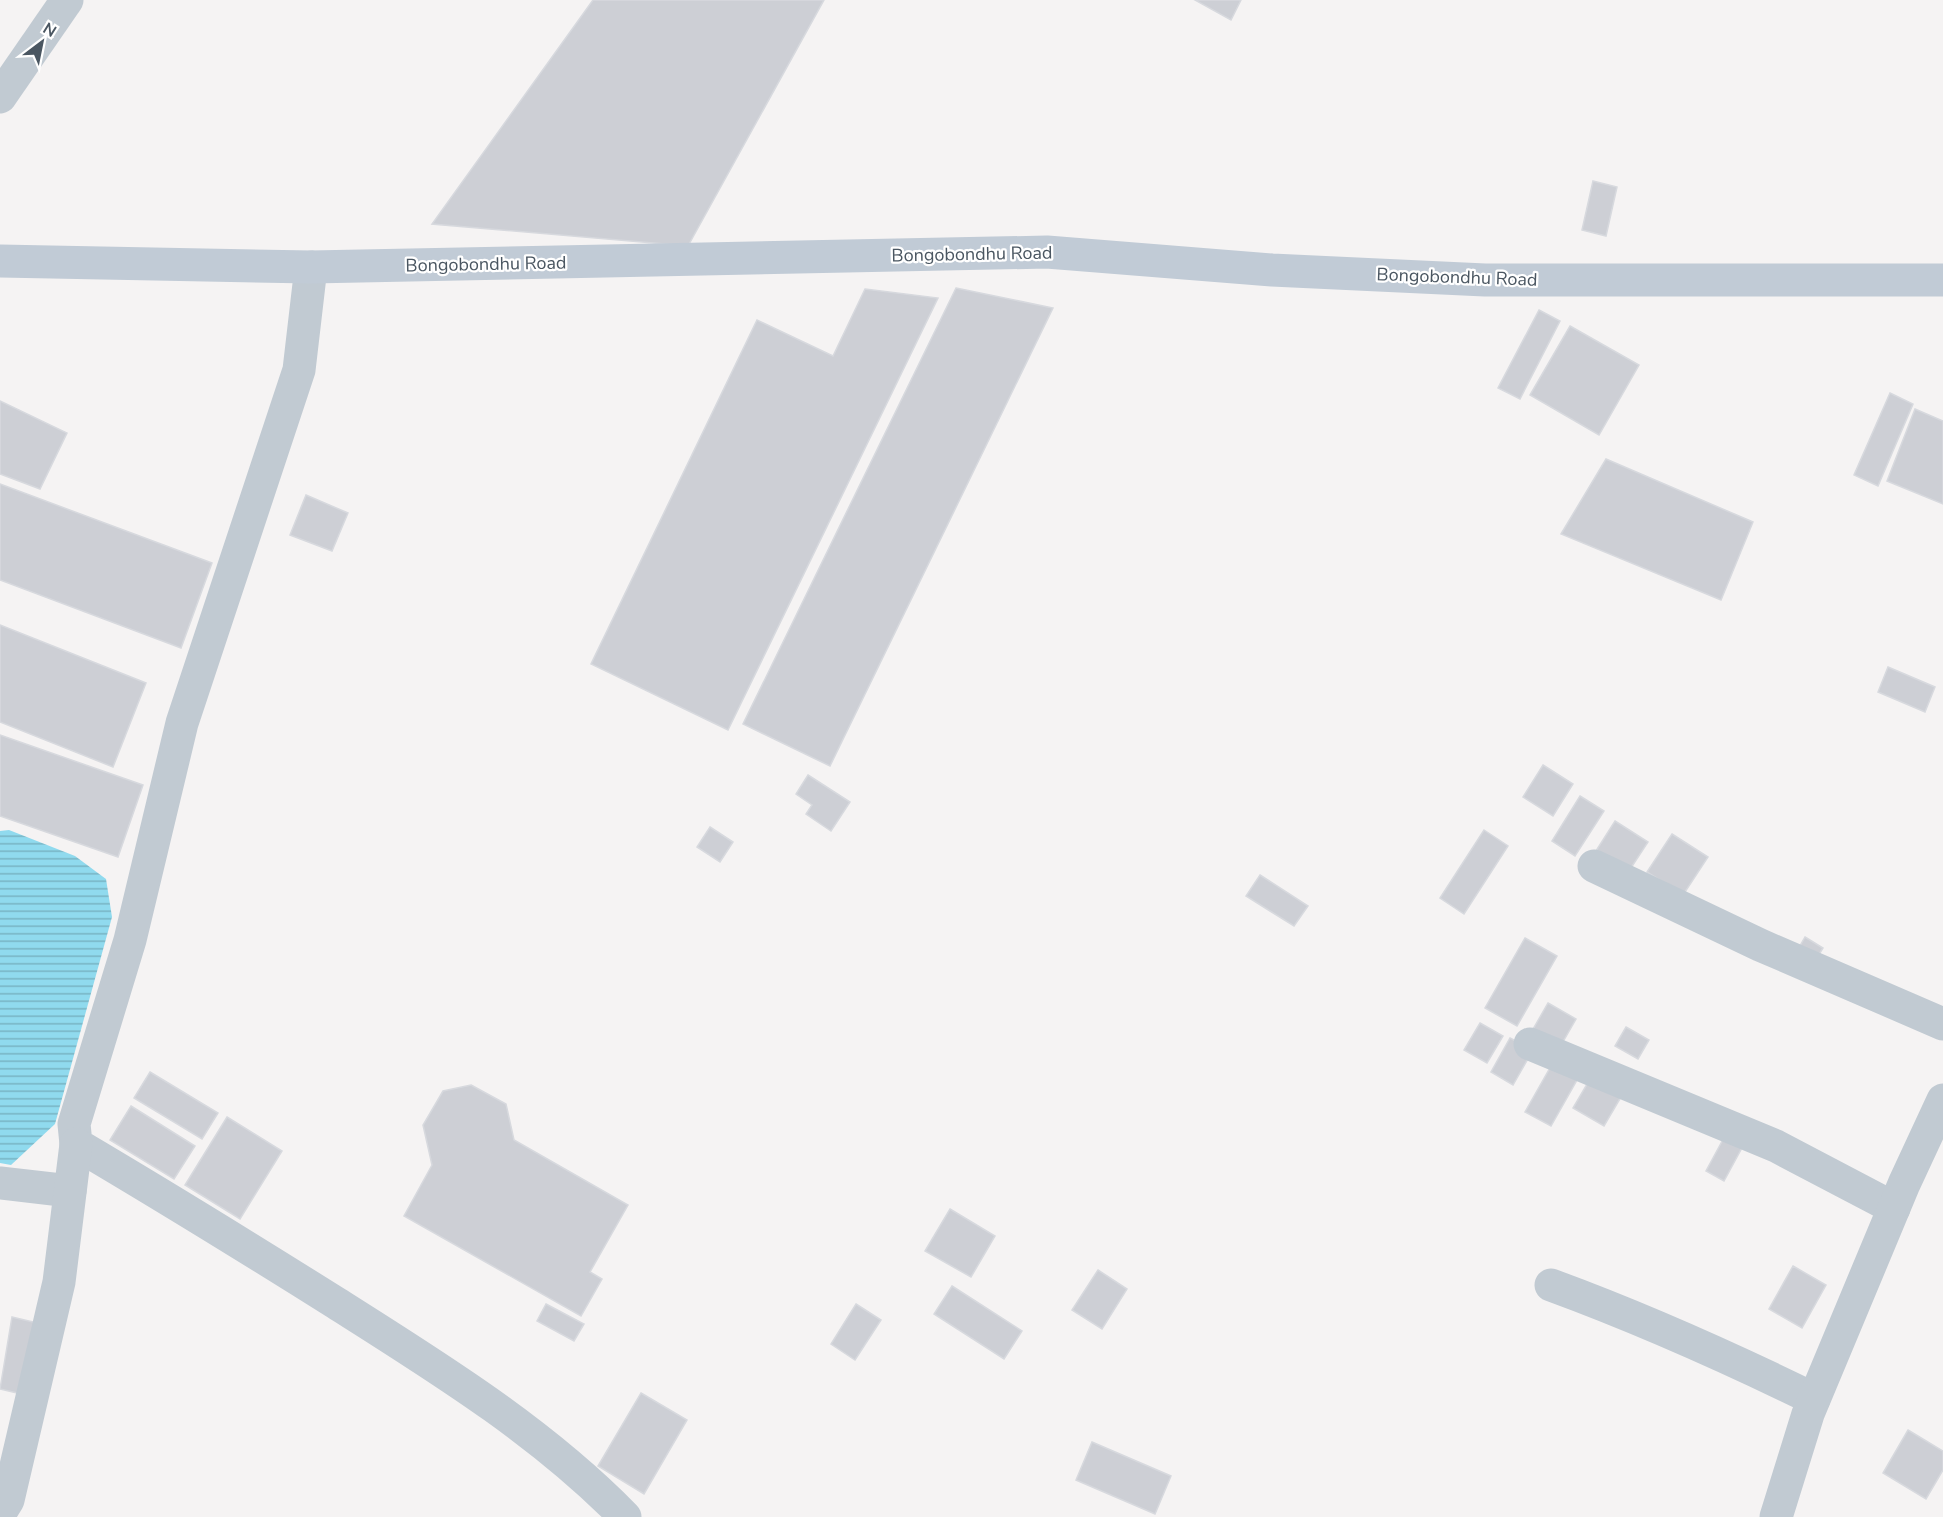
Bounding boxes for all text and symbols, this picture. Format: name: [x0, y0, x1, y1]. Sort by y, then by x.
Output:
north arrow: [12, 12, 72, 72]
text: N: [39, 18, 60, 43]
street label: Bongobondhu Road: [891, 241, 1053, 267]
street label: Bongobondhu Road: [405, 251, 567, 277]
street label: Bongobondhu Road: [1376, 262, 1538, 292]

